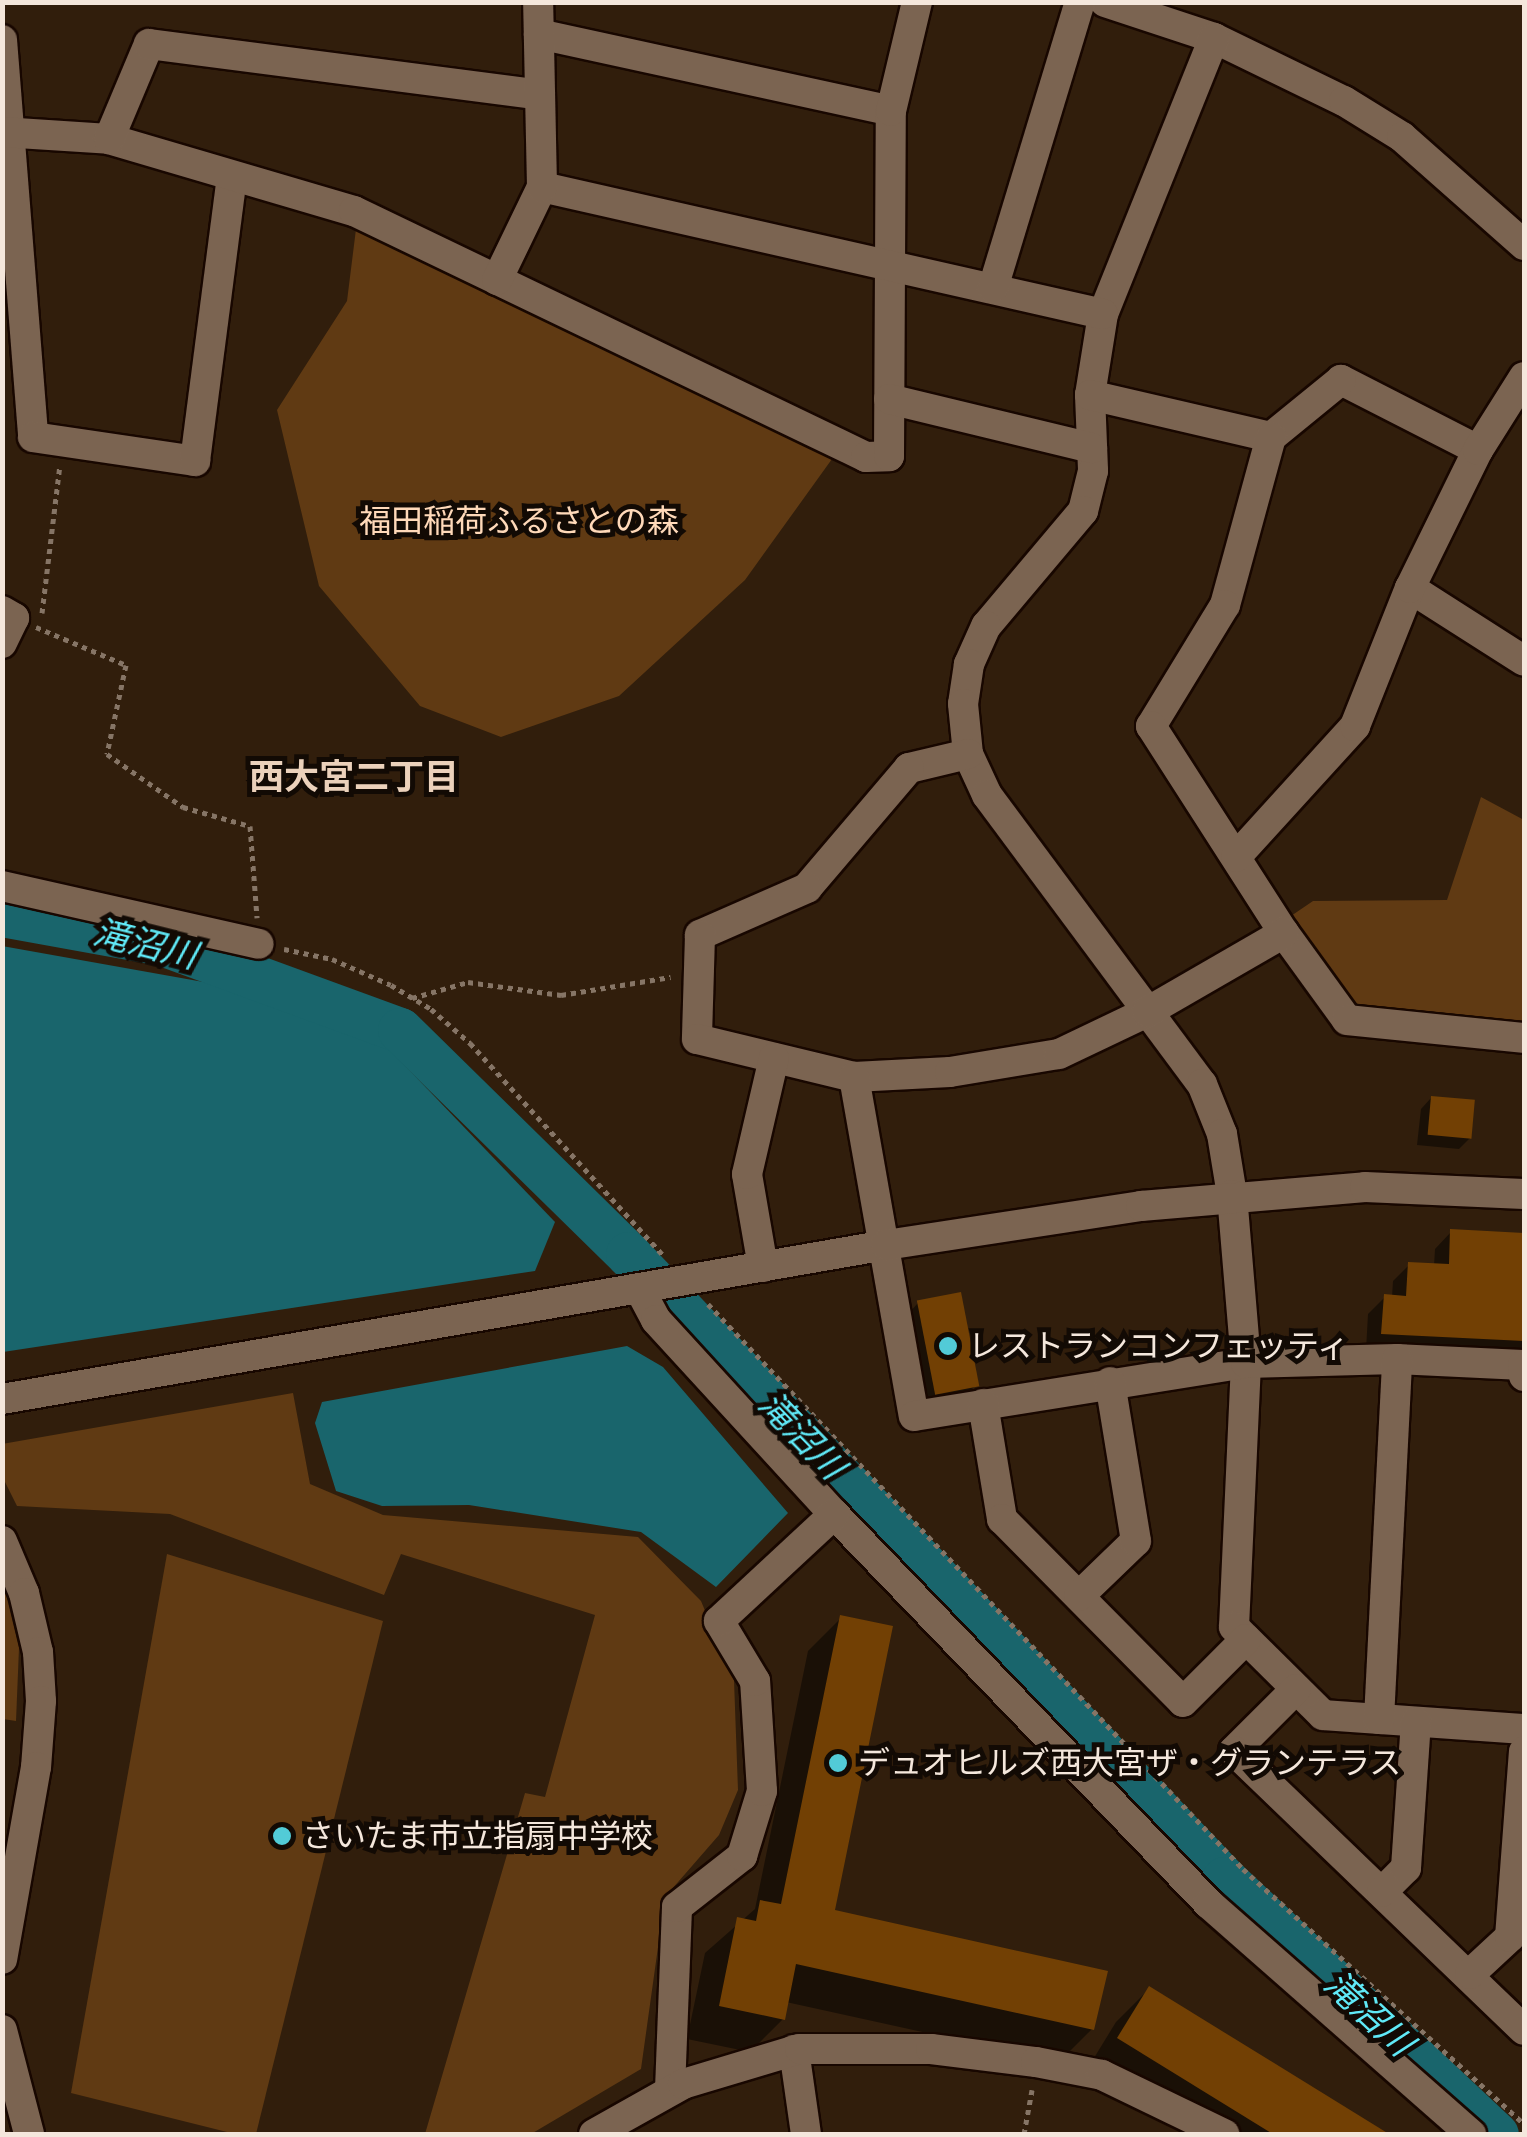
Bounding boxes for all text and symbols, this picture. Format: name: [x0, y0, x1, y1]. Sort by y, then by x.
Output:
park label: 福田稲荷ふるさとの森: [359, 502, 679, 540]
district label: 西大宮二丁目: [249, 757, 459, 799]
water label: 滝沼川: [89, 912, 201, 978]
place label: レストランコンフェッティ: [968, 1327, 1352, 1365]
marker: レストランコンフェッティ: [937, 1335, 959, 1357]
water label: 滝沼川: [749, 1384, 853, 1488]
place label: デュオヒルズ西大宮ザ・グランテラス: [858, 1744, 1402, 1782]
marker: デュオヒルズ西大宮ザ・グランテラス: [827, 1752, 849, 1774]
place label: さいたま市立指扇中学校: [302, 1817, 654, 1855]
marker: さいたま市立指扇中学校: [271, 1825, 293, 1847]
water label: 滝沼川: [1315, 1963, 1421, 2065]

